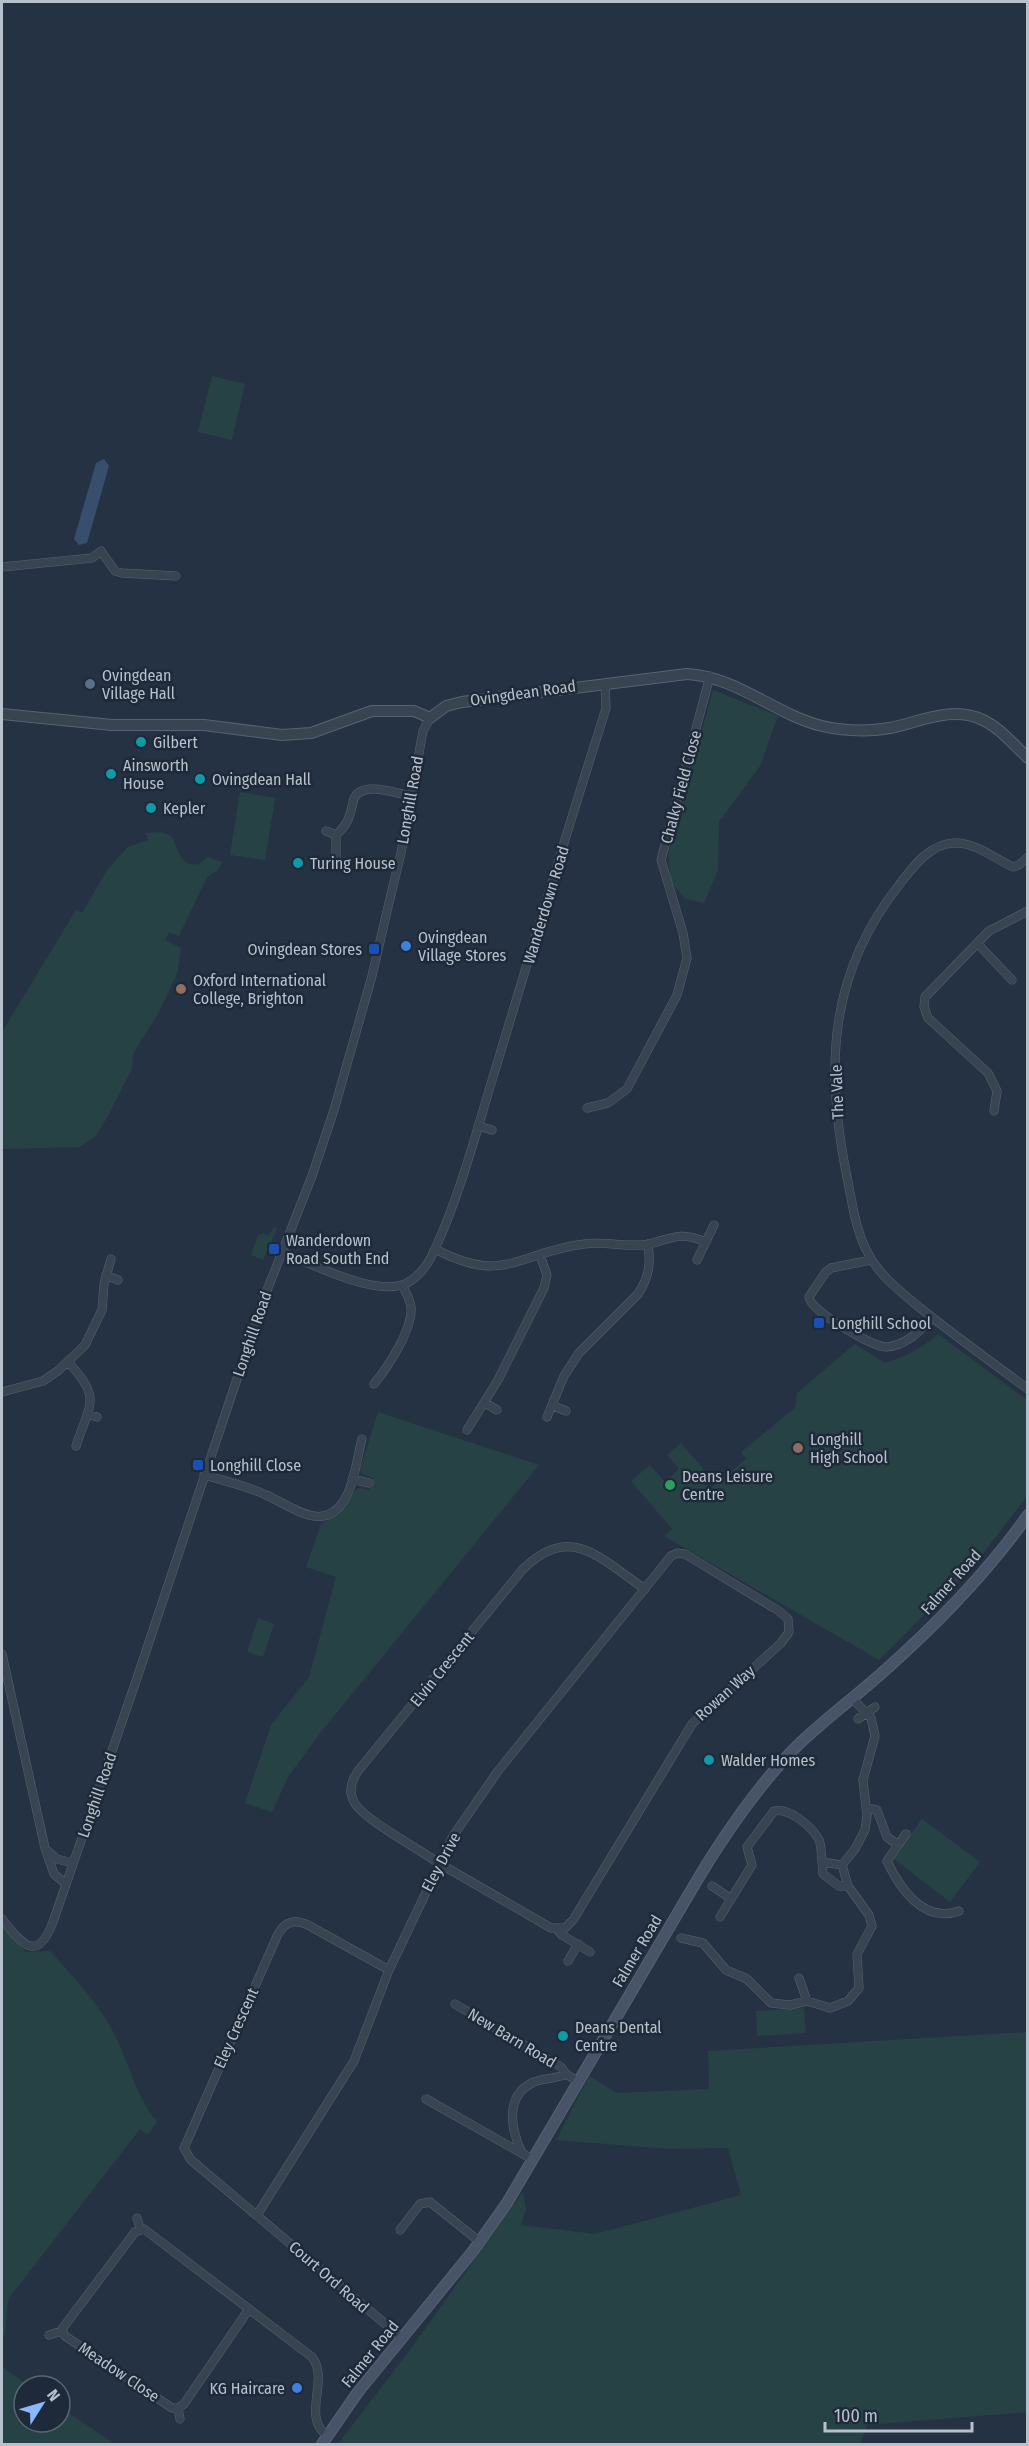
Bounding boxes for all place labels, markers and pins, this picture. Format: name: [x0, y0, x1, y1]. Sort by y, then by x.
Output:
place label: Ovingdean Village Hall: [102, 666, 175, 703]
marker: Ovingdean Village Hall: [83, 677, 97, 691]
place label: Gilbert: [153, 733, 198, 752]
marker: Gilbert: [134, 735, 148, 749]
place label: Ainsworth House: [123, 756, 189, 793]
marker: Ainsworth House: [104, 767, 118, 781]
place label: Ovingdean Hall: [212, 770, 311, 789]
marker: Ovingdean Hall: [193, 772, 207, 786]
place label: Kepler: [163, 799, 206, 818]
marker: Kepler: [144, 801, 158, 815]
place label: Turing House: [310, 854, 396, 873]
marker: Turing House: [291, 856, 305, 870]
place label: Ovingdean Village Stores: [418, 928, 507, 965]
marker: Ovingdean Village Stores: [399, 939, 413, 953]
place label: Ovingdean Stores: [248, 940, 362, 959]
marker: Ovingdean Stores: [367, 942, 381, 956]
place label: Oxford International College, Brighton: [193, 971, 326, 1008]
marker: Oxford International College, Brighton: [174, 982, 188, 996]
place label: Wanderdown Road South End: [286, 1231, 389, 1268]
marker: Wanderdown Road South End: [267, 1242, 281, 1256]
place label: Longhill School: [831, 1314, 931, 1333]
marker: Longhill School: [812, 1316, 826, 1330]
place label: Longhill High School: [810, 1430, 888, 1467]
marker: Longhill High School: [791, 1441, 805, 1455]
place label: Longhill Close: [210, 1456, 301, 1475]
marker: Longhill Close: [191, 1458, 205, 1472]
place label: Deans Leisure Centre: [682, 1467, 773, 1504]
marker: Deans Leisure Centre: [663, 1478, 677, 1492]
place label: Walder Homes: [721, 1751, 815, 1770]
marker: Walder Homes: [702, 1753, 716, 1767]
place label: Deans Dental Centre: [575, 2018, 662, 2055]
marker: Deans Dental Centre: [556, 2029, 570, 2043]
place label: KG Haircare: [210, 2379, 285, 2398]
marker: KG Haircare: [290, 2381, 304, 2395]

